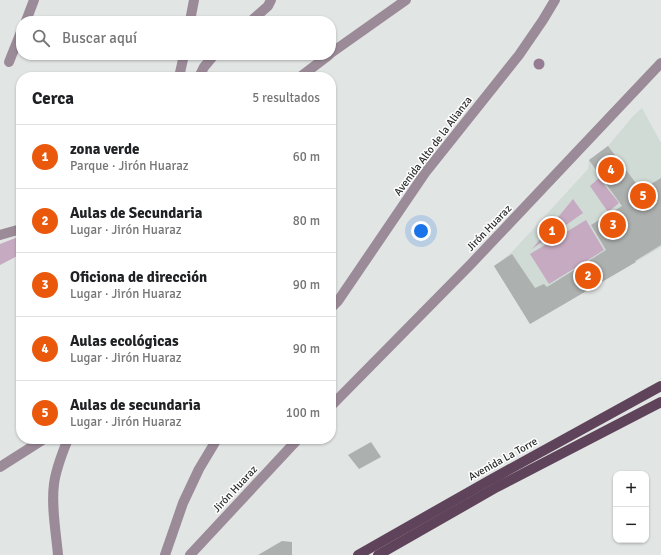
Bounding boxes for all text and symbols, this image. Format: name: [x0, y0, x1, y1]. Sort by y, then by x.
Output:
search box: [16, 16, 336, 60]
icon: search: [30, 27, 52, 49]
text: Buscar aquí: [62, 29, 137, 47]
text: Cerca: [32, 88, 74, 109]
text: 5 resultados: [252, 90, 320, 106]
street label: Avenida Alto de la Alianza: [391, 93, 475, 198]
text: zona verde: [70, 140, 139, 158]
text: 1: [41, 149, 49, 165]
text: 60 m: [293, 149, 320, 165]
pin: 4: [598, 155, 624, 185]
text: Parque · Jirón Huaraz: [70, 158, 189, 174]
pin: 5: [630, 181, 656, 211]
street label: Jirón Huaraz: [464, 202, 514, 254]
text: Aulas de Secundaria: [70, 204, 202, 222]
pin: 3: [600, 210, 626, 240]
text: 2: [41, 213, 49, 229]
text: 80 m: [293, 213, 320, 229]
pin: 1: [539, 216, 565, 246]
your location: [411, 221, 431, 241]
text: Lugar · Jirón Huaraz: [70, 222, 182, 238]
pin: 2: [575, 261, 601, 291]
text: Oficiona de dirección: [70, 268, 207, 286]
text: 3: [41, 277, 49, 293]
text: 90 m: [293, 277, 320, 293]
text: Lugar · Jirón Huaraz: [70, 286, 182, 302]
text: Aulas ecológicas: [70, 332, 179, 350]
text: 4: [41, 341, 49, 357]
text: 90 m: [293, 341, 320, 357]
text: Lugar · Jirón Huaraz: [70, 350, 182, 366]
text: Aulas de secundaria: [70, 396, 201, 414]
text: 5: [41, 405, 49, 421]
text: 100 m: [286, 405, 320, 421]
text: Lugar · Jirón Huaraz: [70, 414, 182, 430]
street label: Avenida La Torre: [466, 435, 540, 483]
street label: Jirón Huaraz: [210, 463, 260, 515]
map controls: [613, 471, 649, 543]
button: +: [613, 471, 649, 507]
button: −: [613, 507, 649, 543]

